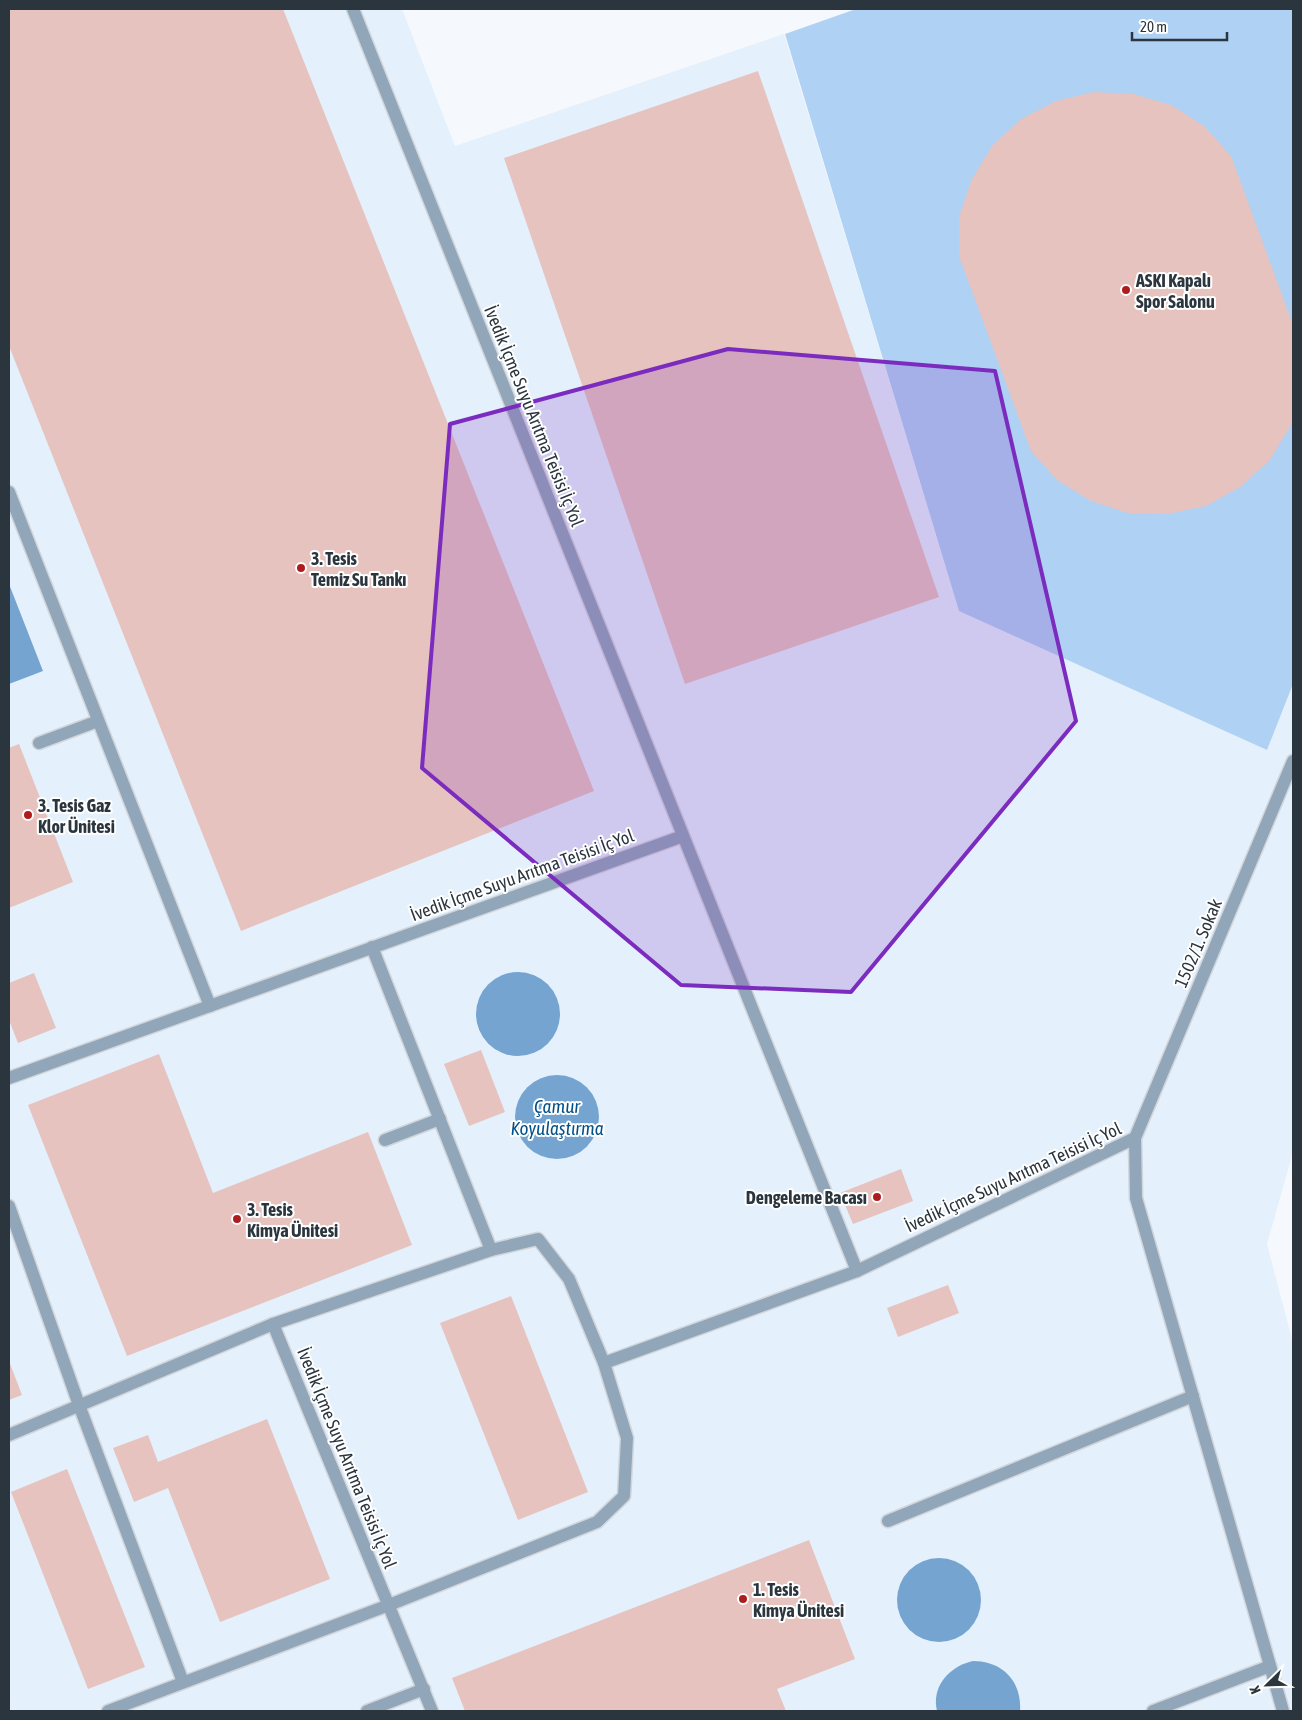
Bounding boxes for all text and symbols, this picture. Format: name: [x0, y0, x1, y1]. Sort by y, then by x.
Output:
scale bar: [1132, 10, 1227, 42]
text: 20 m: [1140, 18, 1167, 35]
place label: ASKI Kapalı Spor Salonu: [1135, 270, 1215, 312]
marker: ASKI Kapalı Spor Salonu: [1120, 284, 1132, 296]
street label: İvedik İçme Suyu Arıtma Teisisi İç Yol: [480, 302, 588, 530]
place label: 3. Tesis Temiz Su Tankı: [311, 548, 406, 590]
marker: 3. Tesis Temiz Su Tankı: [295, 562, 307, 574]
place label: 3. Tesis Gaz Klor Ünitesi: [38, 795, 115, 837]
marker: 3. Tesis Gaz Klor Ünitesi: [22, 809, 34, 821]
street label: İvedik İçme Suyu Arıtma Teisisi İç Yol: [407, 825, 637, 925]
street label: 1502/1. Sokak: [1170, 895, 1226, 991]
water label: Çamur Koyulaştırma: [511, 1095, 604, 1139]
street label: İvedik İçme Suyu Arıtma Teisisi İç Yol: [901, 1117, 1125, 1236]
place label: Dengeleme Bacası: [746, 1187, 867, 1208]
marker: Dengeleme Bacası: [871, 1191, 883, 1203]
place label: 3. Tesis Kimya Ünitesi: [247, 1199, 338, 1241]
marker: 3. Tesis Kimya Ünitesi: [231, 1213, 243, 1225]
street label: İvedik İçme Suyu Arıtma Teisisi İç Yol: [293, 1344, 401, 1572]
place label: 1. Tesis Kimya Ünitesi: [753, 1579, 844, 1621]
marker: 1. Tesis Kimya Ünitesi: [737, 1593, 749, 1605]
north arrow: [1242, 1660, 1292, 1710]
text: K: [1246, 1684, 1264, 1696]

